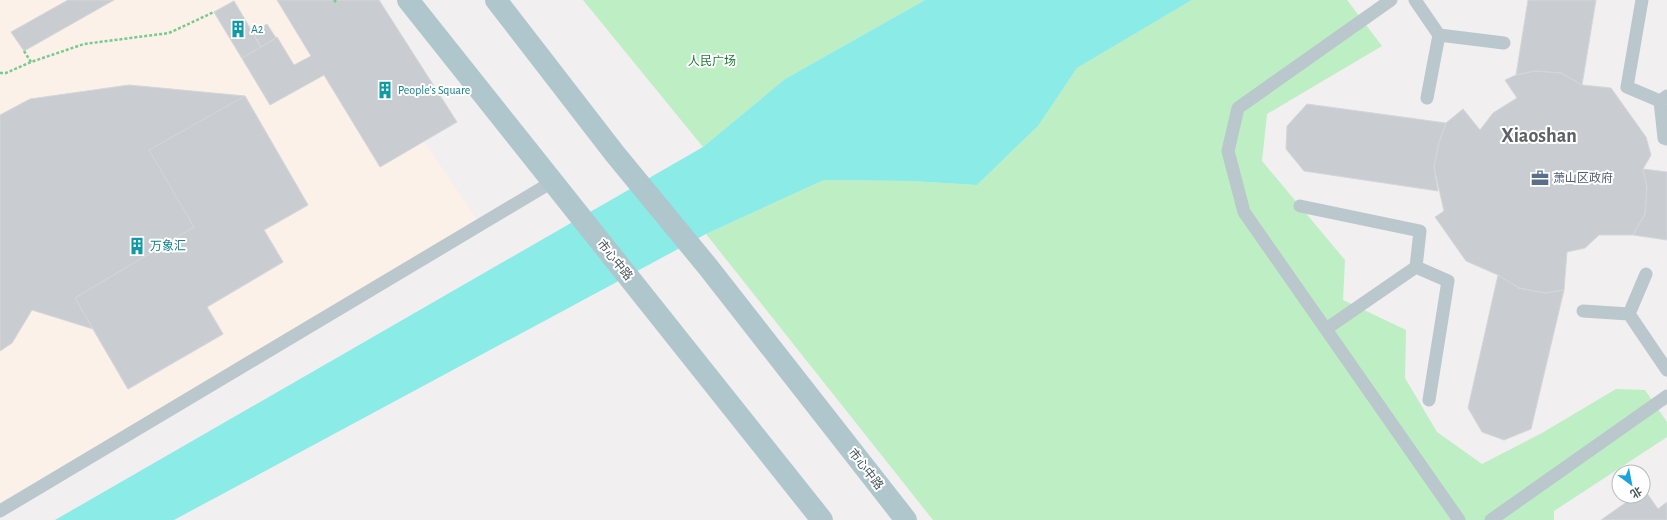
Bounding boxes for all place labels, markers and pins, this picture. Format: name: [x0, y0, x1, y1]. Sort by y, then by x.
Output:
building icon: A2: [228, 19, 248, 39]
place label: A2: [251, 23, 264, 35]
building icon: People’s Square: [375, 80, 395, 100]
place label: People’s Square: [398, 84, 470, 96]
office icon: 萧山区政府: [1530, 168, 1550, 188]
place label: 萧山区政府: [1553, 171, 1613, 184]
building icon: 万象汇: [127, 236, 147, 256]
place label: 万象汇: [150, 239, 186, 252]

